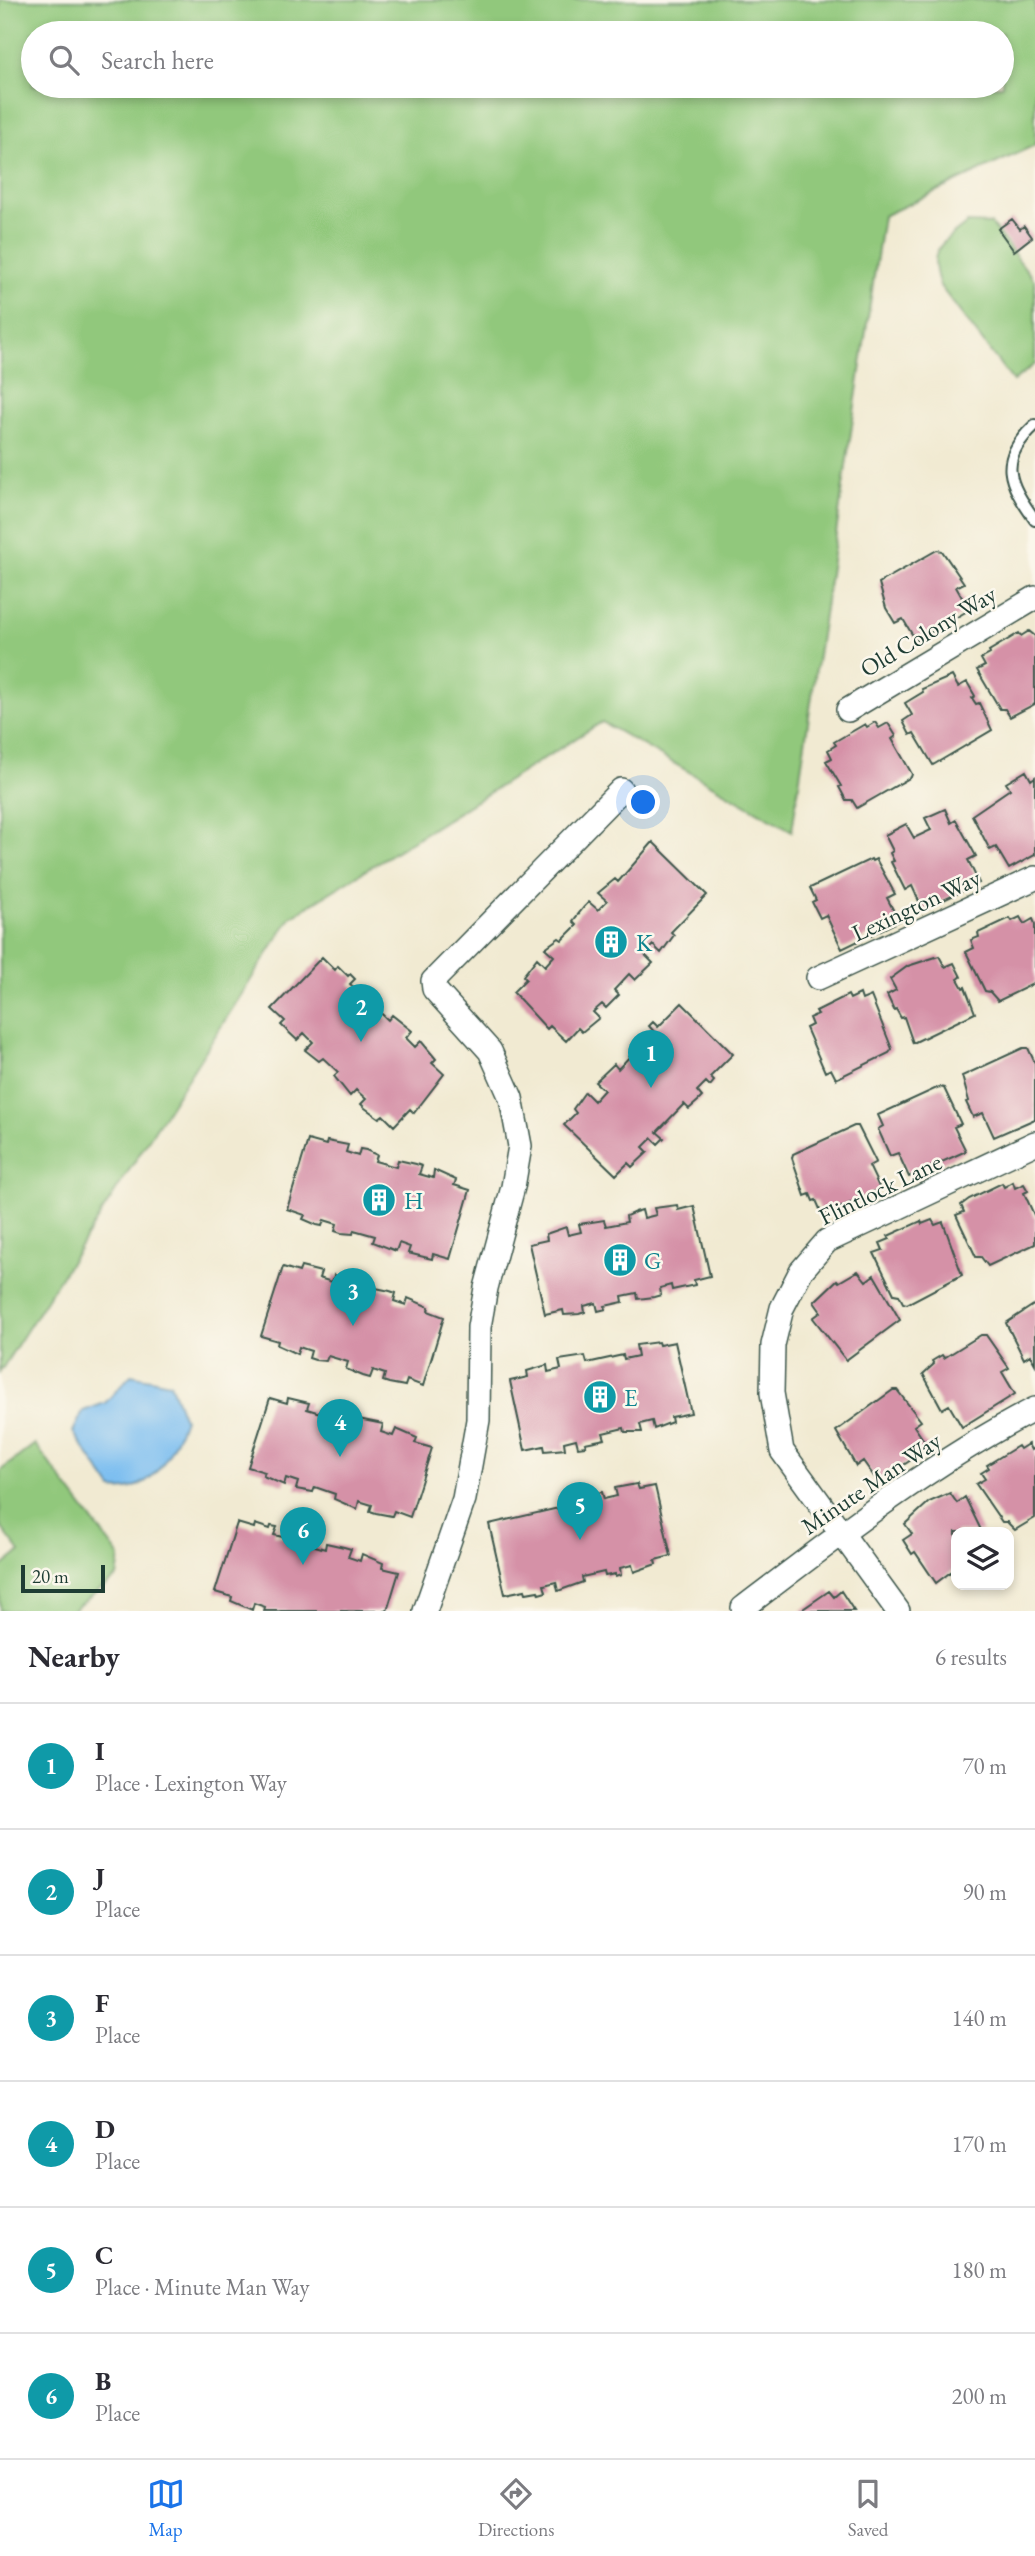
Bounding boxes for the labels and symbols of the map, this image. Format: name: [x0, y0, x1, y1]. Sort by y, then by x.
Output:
street label: Old Colony Way: [854, 578, 1002, 684]
your location: [626, 785, 660, 819]
street label: Lexington Way: [847, 861, 986, 948]
building icon: K: [592, 923, 630, 961]
place label: K: [636, 927, 653, 958]
pin: 2: [338, 984, 384, 1042]
pin: 1: [628, 1030, 674, 1088]
street label: Flintlock Lane: [813, 1146, 947, 1232]
building icon: H: [360, 1181, 398, 1219]
place label: H: [404, 1185, 423, 1216]
building icon: G: [601, 1241, 639, 1279]
place label: G: [644, 1245, 662, 1276]
pin: 3: [330, 1268, 376, 1326]
building icon: E: [581, 1378, 619, 1416]
place label: E: [624, 1382, 638, 1413]
pin: 4: [317, 1399, 363, 1457]
street label: Minute Man Way: [795, 1425, 947, 1541]
pin: 5: [557, 1482, 603, 1540]
pin: 6: [280, 1507, 326, 1565]
scale bar: [21, 1562, 105, 1594]

